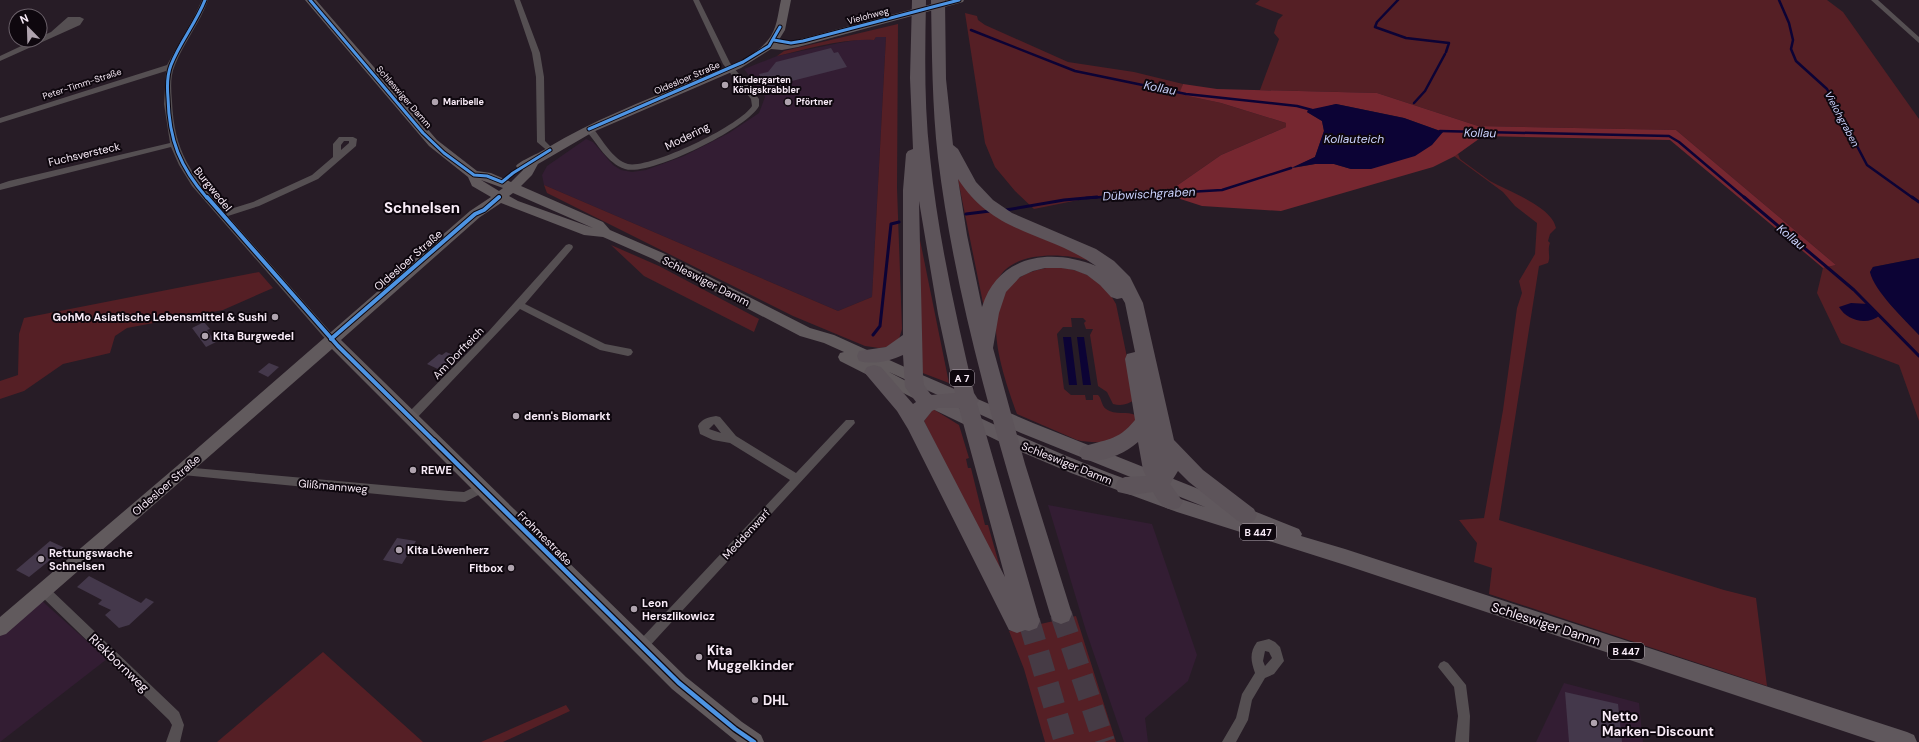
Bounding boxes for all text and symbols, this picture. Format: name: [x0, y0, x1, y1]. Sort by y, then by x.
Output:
street label: Vielohweg: [846, 5, 890, 27]
north arrow: [8, 8, 48, 48]
text: N: [18, 11, 31, 27]
street label: Oldesloer Straße: [652, 59, 722, 97]
street label: Schleswiger Damm: [374, 63, 434, 131]
street label: Peter-Timm-Straße: [41, 66, 123, 102]
place label: Kindergarten Königskrabbler: [733, 74, 800, 96]
water label: Kollau: [1143, 77, 1178, 99]
marker: Kindergarten Königskrabbler: [720, 80, 730, 90]
water label: Vielohgraben: [1822, 89, 1862, 149]
place label: Maribelle: [443, 96, 485, 108]
place label: Pförtner: [796, 96, 833, 108]
marker: Maribelle: [430, 97, 440, 107]
marker: Pförtner: [783, 97, 793, 107]
street label: Modering: [662, 119, 712, 153]
water label: Kollau: [1464, 125, 1496, 141]
water label: Kollauteich: [1324, 131, 1384, 147]
street label: Fuchsversteck: [47, 139, 122, 169]
street label: Burgwedel: [191, 164, 235, 214]
water label: Dübwischgraben: [1102, 184, 1196, 204]
district label: Schnelsen: [384, 198, 460, 218]
water label: Kollau: [1773, 220, 1809, 254]
street label: Oldesloer Straße: [371, 227, 445, 293]
street label: Schleswiger Damm: [660, 253, 752, 309]
place label: GohMo Asiatische Lebensmittel & Sushi: [52, 310, 267, 324]
marker: GohMo Asiatische Lebensmittel & Sushi: [270, 312, 280, 322]
street label: Am Dorfteich: [429, 324, 487, 382]
place label: Kita Burgwedel: [213, 329, 294, 343]
marker: Kita Burgwedel: [200, 331, 210, 341]
road number: A 7: [950, 370, 974, 386]
place label: denn's Biomarkt: [524, 409, 611, 423]
marker: denn's Biomarkt: [511, 411, 521, 421]
street label: Schleswiger Damm: [1020, 438, 1114, 488]
street label: Oldesloer Straße: [129, 452, 203, 518]
place label: REWE: [421, 463, 452, 477]
marker: REWE: [408, 465, 418, 475]
street label: Glißmannweg: [298, 476, 368, 496]
street label: Meddenwarf: [719, 506, 773, 562]
street label: Frohmestraße: [515, 508, 575, 568]
road number: B 447: [1240, 524, 1276, 540]
place label: Kita Löwenherz: [407, 543, 489, 557]
marker: Kita Löwenherz: [394, 545, 404, 555]
place label: Rettungswache Schnelsen: [49, 546, 133, 573]
marker: Rettungswache Schnelsen: [36, 554, 46, 564]
place label: Fitbox: [469, 561, 504, 575]
marker: Fitbox: [506, 563, 516, 573]
place label: Leon Herszlikowicz: [642, 596, 715, 623]
street label: Schleswiger Damm: [1489, 598, 1603, 650]
marker: Leon Herszlikowicz: [629, 604, 639, 614]
street label: Riekbornweg: [85, 630, 153, 696]
place label: Kita Muggelkinder: [707, 642, 794, 674]
road number: B 447: [1608, 643, 1644, 659]
marker: Kita Muggelkinder: [694, 652, 704, 662]
place label: DHL: [763, 692, 789, 709]
marker: DHL: [750, 695, 760, 705]
place label: Netto Marken-Discount: [1602, 708, 1714, 740]
marker: Netto Marken-Discount: [1589, 718, 1599, 728]

